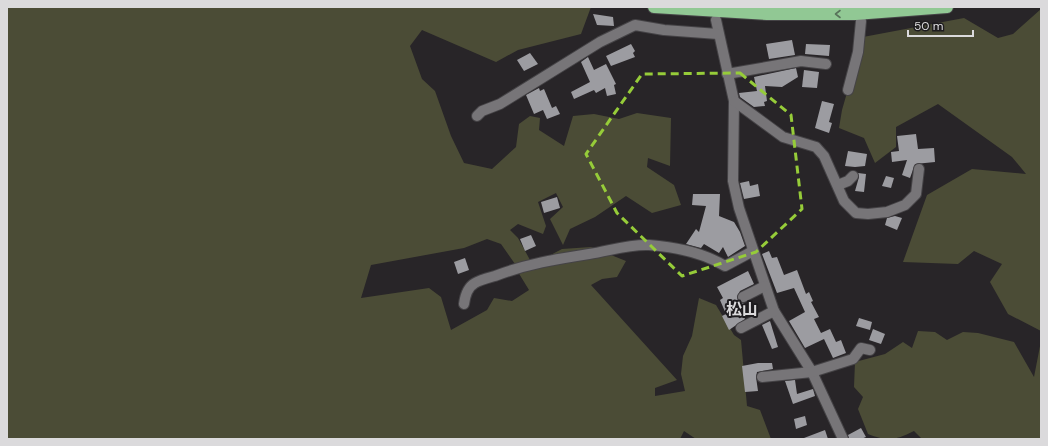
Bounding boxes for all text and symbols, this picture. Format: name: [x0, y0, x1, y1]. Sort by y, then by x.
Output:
one-way arrow: [835, 10, 841, 18]
scale bar: [908, 12, 973, 38]
text: 50 m: [914, 18, 943, 34]
district label: 松山: [726, 299, 758, 320]

